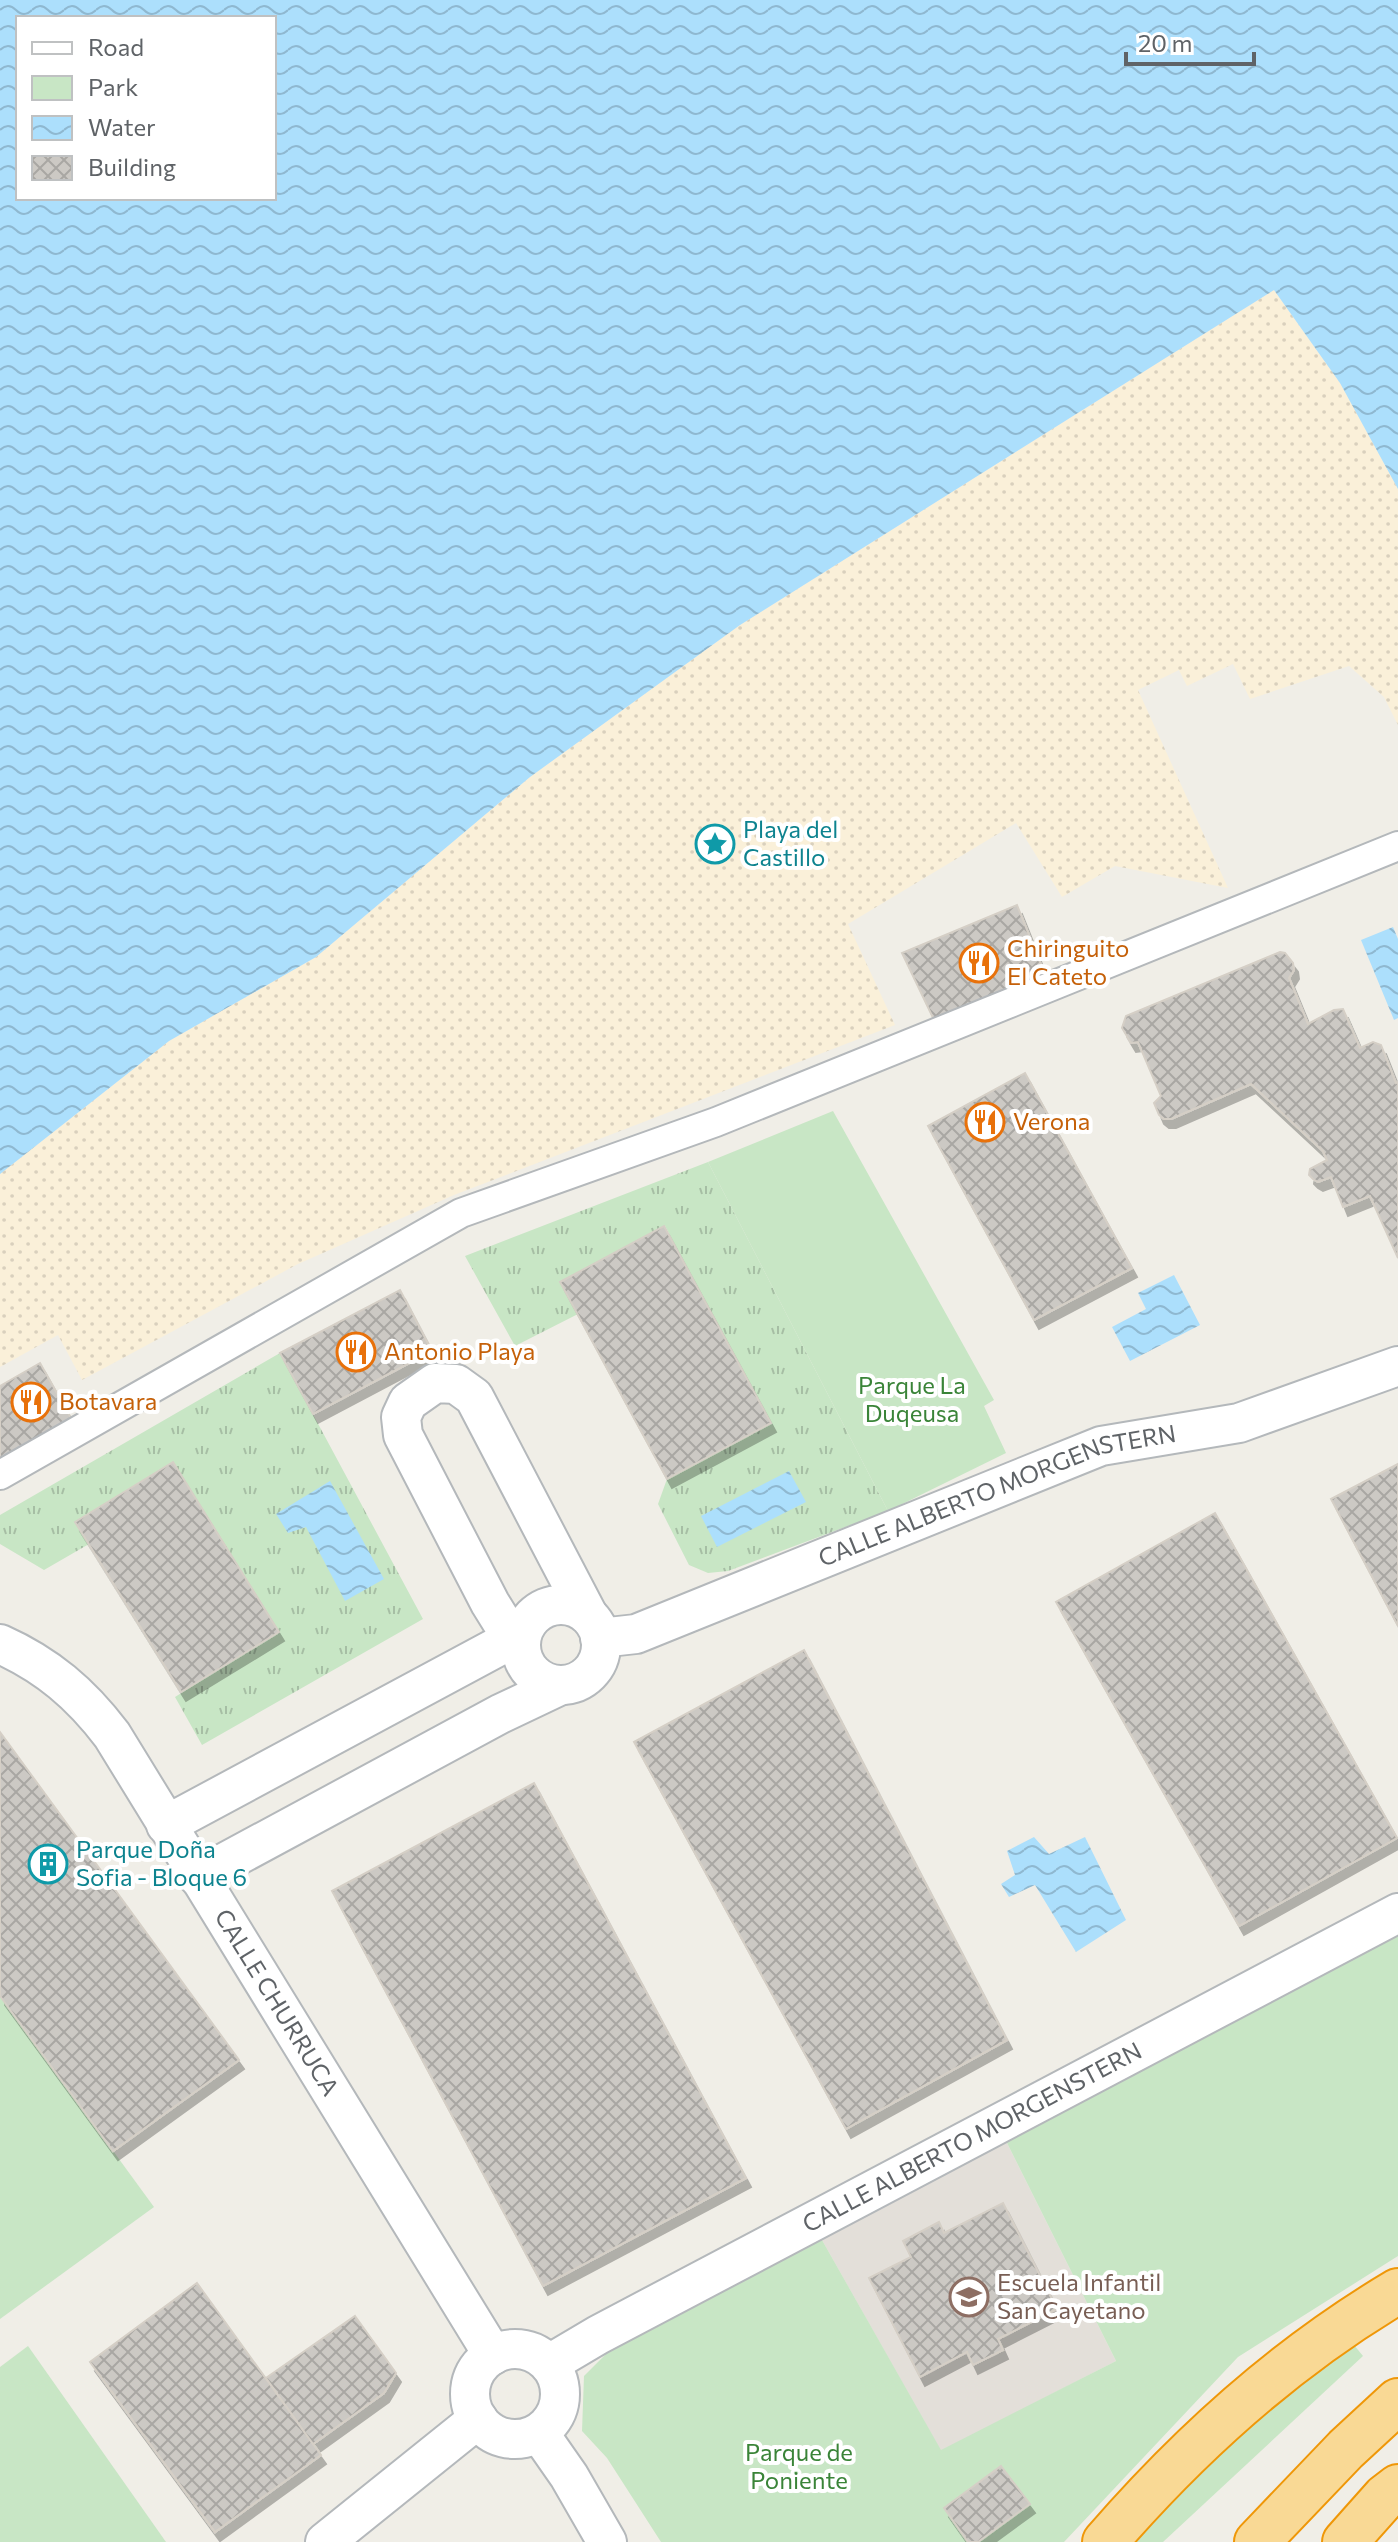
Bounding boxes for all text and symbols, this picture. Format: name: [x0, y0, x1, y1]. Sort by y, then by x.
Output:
legend: [16, 16, 276, 200]
scale bar: [1126, 16, 1254, 66]
text: 20 m: [1138, 28, 1192, 57]
text: Road: [88, 32, 144, 61]
text: Park: [88, 72, 138, 101]
text: Water: [88, 112, 156, 141]
text: Building: [88, 152, 176, 181]
place label: Playa del Castillo: [743, 814, 838, 871]
place icon: Playa del Castillo: [694, 823, 736, 865]
place label: Chiringuito El Cateto: [1007, 933, 1129, 990]
restaurant icon: Chiringuito El Cateto: [958, 942, 1000, 984]
restaurant icon: Verona: [964, 1101, 1006, 1143]
place label: Verona: [1013, 1106, 1090, 1135]
restaurant icon: Antonio Playa: [335, 1331, 377, 1373]
place label: Antonio Playa: [384, 1336, 535, 1365]
park label: Parque La Duqeusa: [858, 1370, 966, 1427]
restaurant icon: Botavara: [10, 1381, 52, 1423]
place label: Botavara: [59, 1386, 157, 1415]
street label: CALLE ALBERTO MORGENSTERN: [814, 1418, 1178, 1572]
place label: Parque Doña Sofia - Bloque 6: [76, 1834, 247, 1891]
building icon: Parque Doña Sofia - Bloque 6: [27, 1843, 69, 1885]
street label: CALLE CHURRUCA: [209, 1903, 346, 2100]
street label: CALLE ALBERTO MORGENSTERN: [797, 2035, 1146, 2238]
place label: Escuela Infantil San Cayetano: [997, 2267, 1161, 2324]
school or university icon: Escuela Infantil San Cayetano: [948, 2276, 990, 2318]
park label: Parque de Poniente: [745, 2437, 853, 2494]

